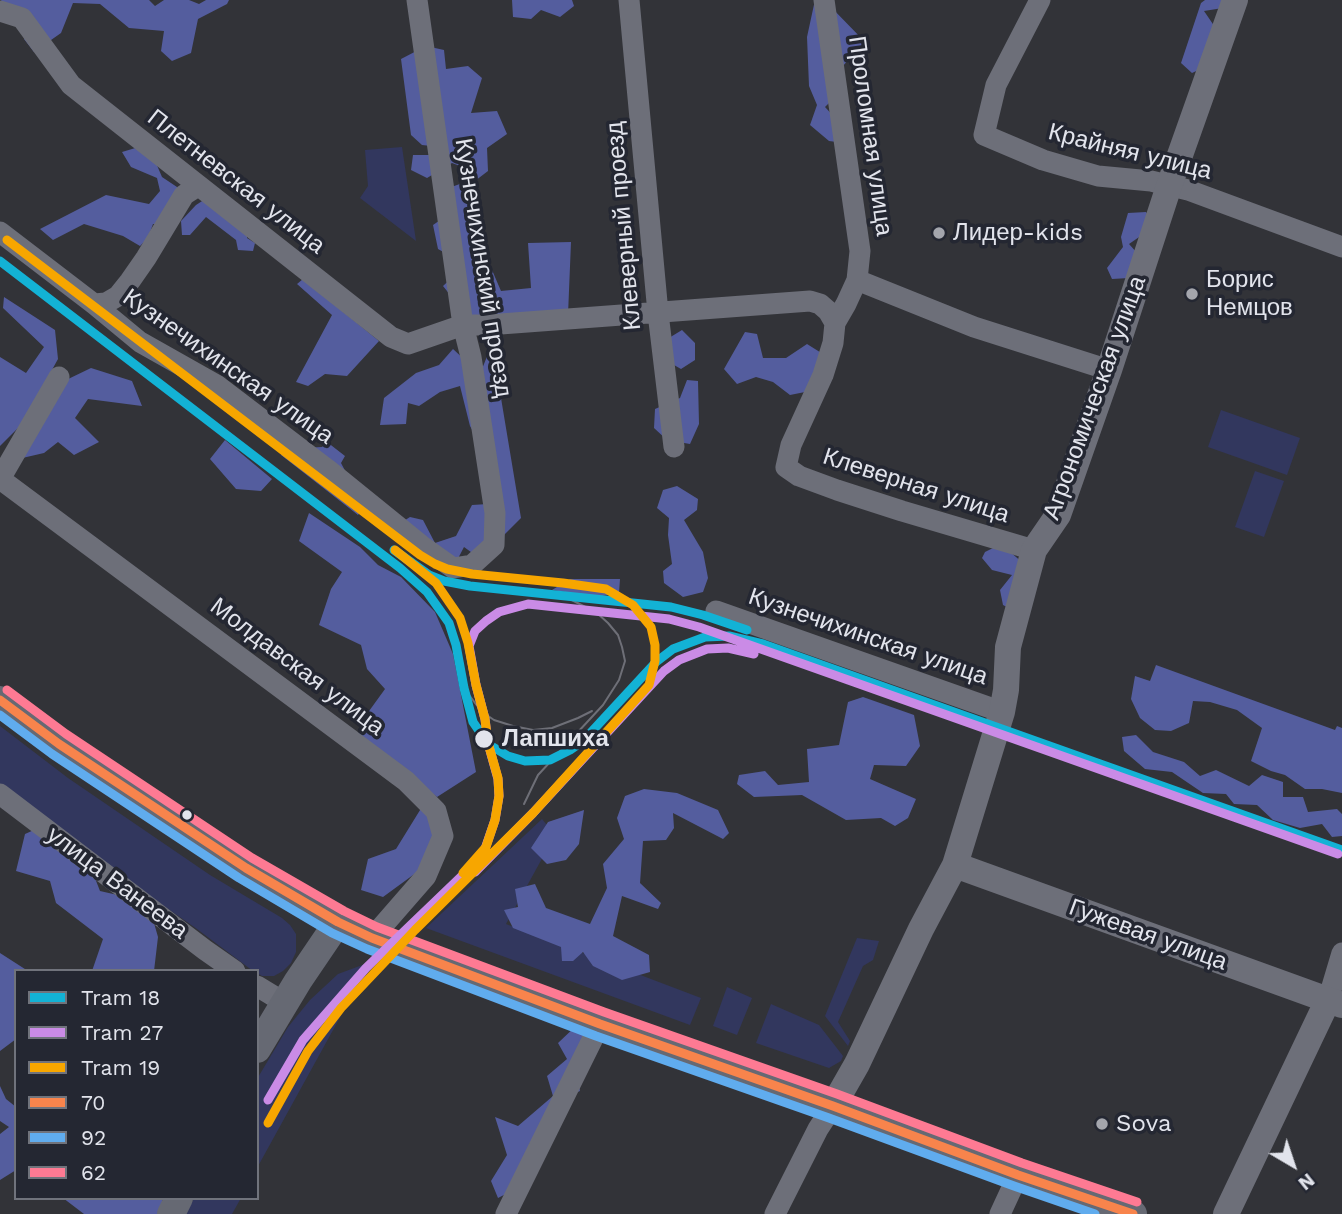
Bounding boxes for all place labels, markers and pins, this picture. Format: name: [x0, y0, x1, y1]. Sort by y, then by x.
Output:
place label: Лидер-kids: [953, 219, 1083, 247]
marker: Лидер-kids: [931, 225, 947, 241]
place label: Борис Немцов: [1206, 266, 1293, 322]
marker: Борис Немцов: [1184, 286, 1200, 302]
place label: Лапшиха: [502, 725, 609, 753]
marker: Лапшиха: [473, 728, 495, 750]
unlabelled marker: [180, 808, 194, 822]
place label: Sova: [1116, 1110, 1172, 1138]
marker: Sova: [1094, 1116, 1110, 1132]

